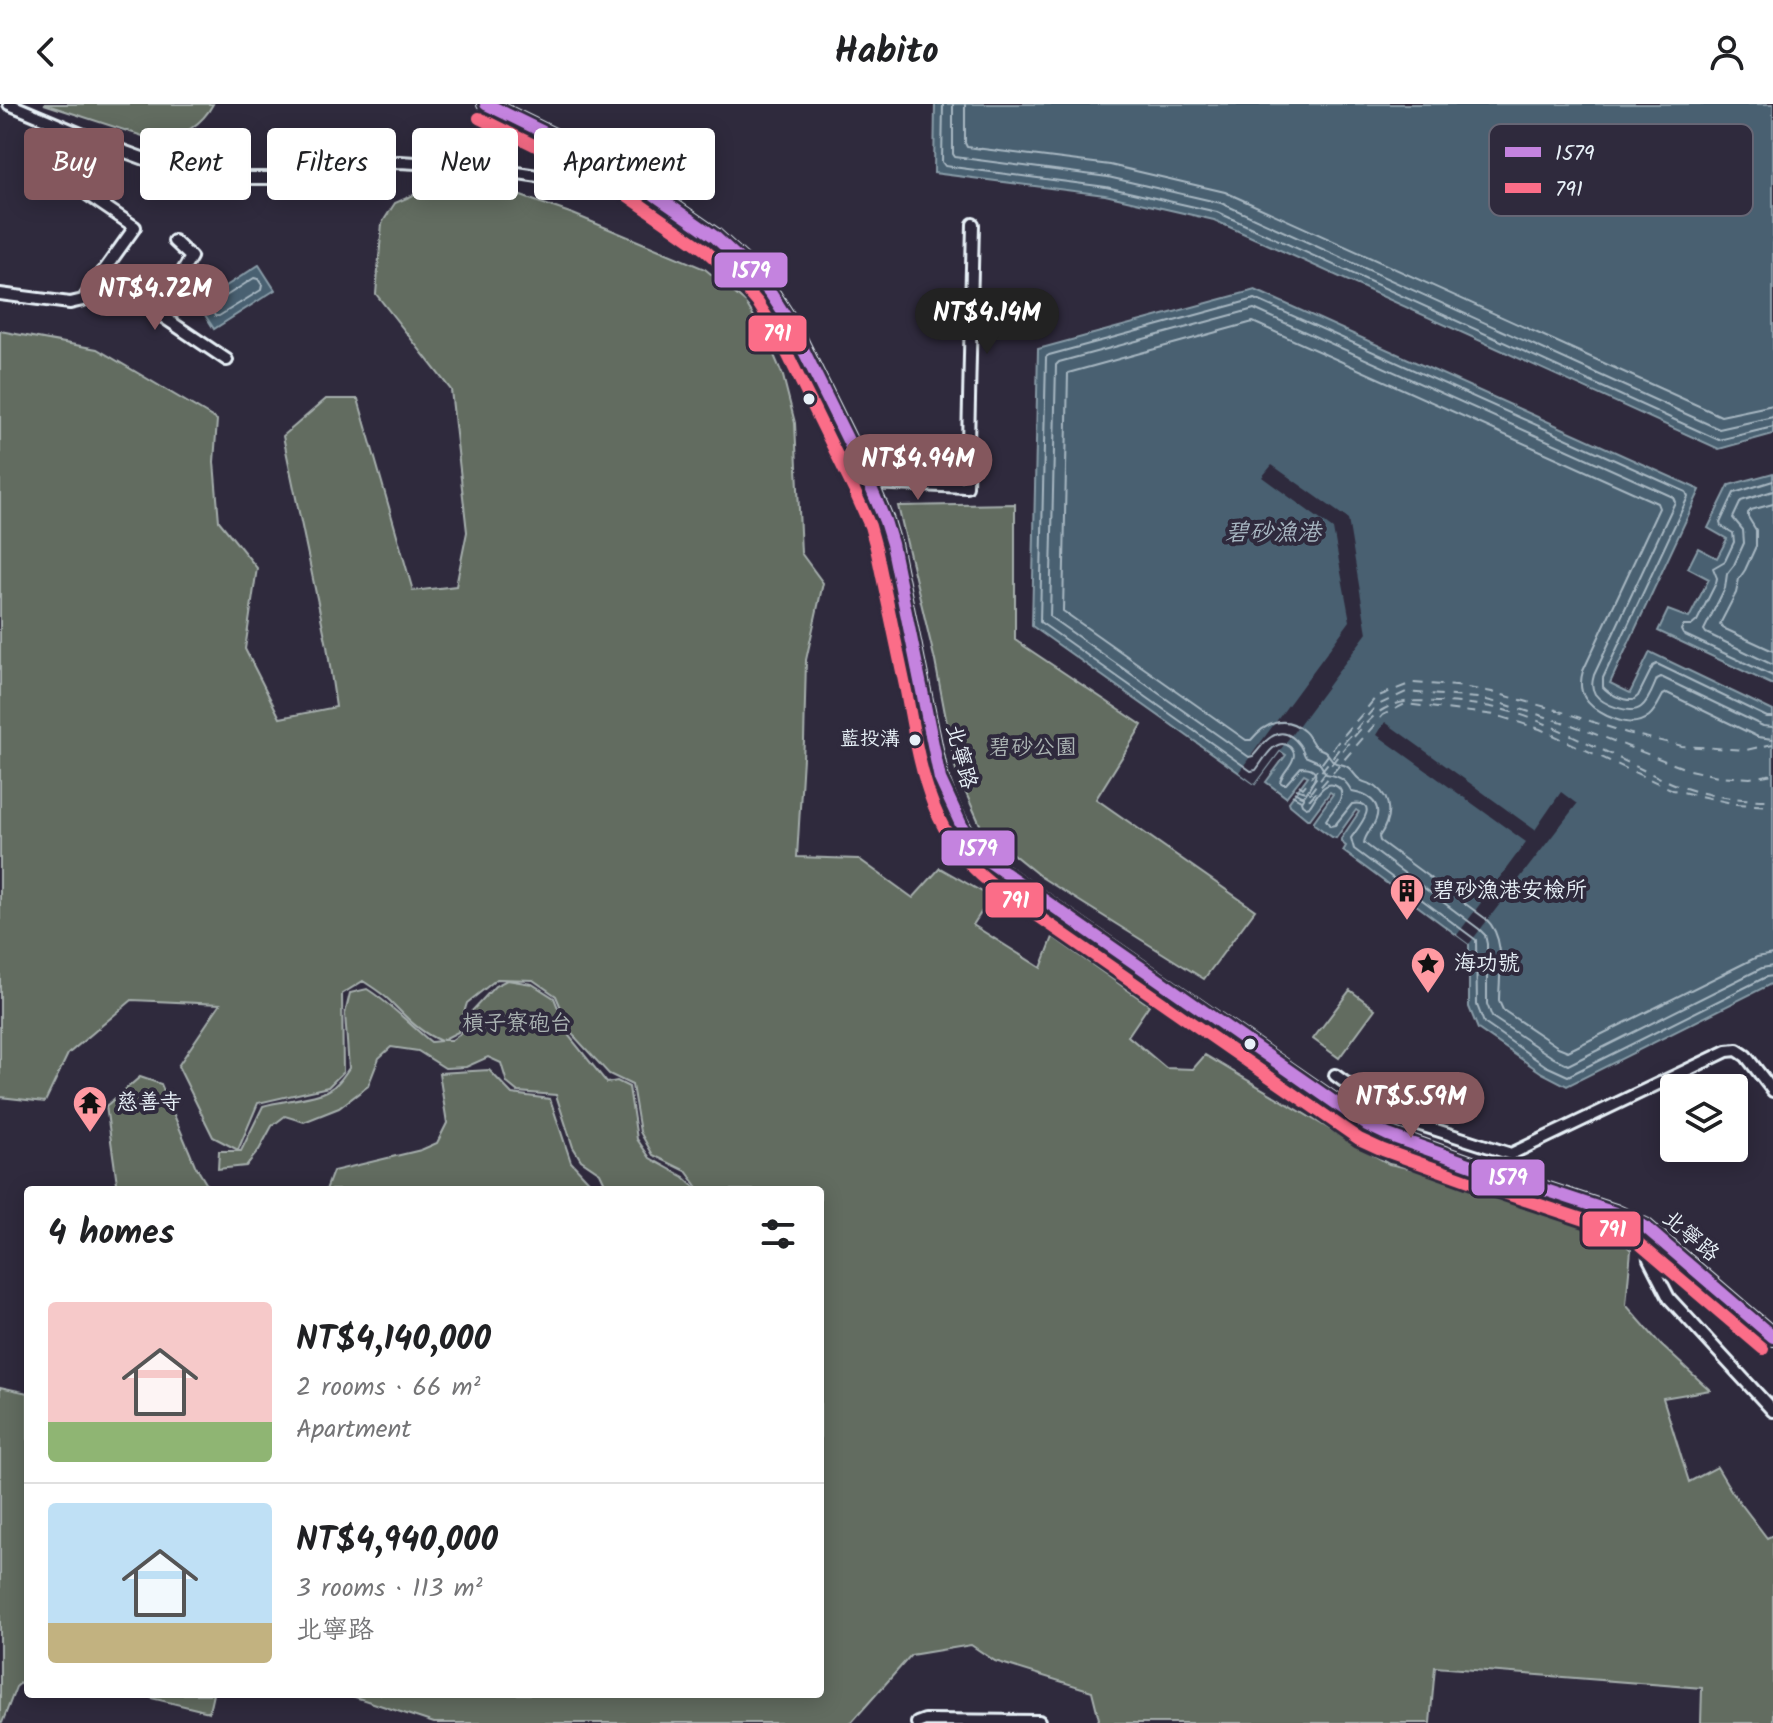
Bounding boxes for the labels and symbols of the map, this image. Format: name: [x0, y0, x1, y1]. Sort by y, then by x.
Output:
legend: [1489, 124, 1753, 216]
text: 1579: [1555, 137, 1595, 172]
text: 791: [1555, 173, 1583, 208]
line badge: 1579: [713, 251, 789, 289]
text: 1579: [731, 255, 771, 290]
pin: NT$4.72M: [72, 264, 238, 332]
pin: NT$4.14M: [904, 288, 1070, 356]
line badge: 791: [747, 314, 808, 353]
text: 791: [763, 318, 791, 353]
unlabelled marker: [801, 391, 817, 407]
pin: NT$4.94M: [835, 434, 1001, 502]
water label: 碧砂漁港: [1225, 514, 1323, 553]
street label: 北寧路: [935, 721, 985, 793]
place label: 藍投溝: [840, 724, 900, 756]
park label: 碧砂公園: [989, 731, 1077, 766]
marker: 藍投溝: [907, 732, 923, 748]
line badge: 1579: [940, 829, 1016, 867]
text: 1579: [958, 833, 998, 868]
building icon: 碧砂漁港安檢所: [1388, 872, 1426, 922]
place label: 碧砂漁港安檢所: [1433, 874, 1587, 909]
line badge: 791: [984, 881, 1045, 919]
text: 791: [1001, 885, 1029, 920]
place icon: 海功號: [1409, 945, 1447, 995]
place label: 海功號: [1454, 947, 1520, 982]
park label: 槓子寮砲台: [462, 1007, 572, 1042]
unlabelled marker: [1242, 1036, 1258, 1052]
pin: NT$5.59M: [1328, 1072, 1494, 1140]
temple icon: 慈善寺: [71, 1084, 109, 1134]
place label: 慈善寺: [116, 1086, 182, 1121]
line badge: 1579: [1470, 1158, 1546, 1197]
text: 1579: [1488, 1162, 1528, 1197]
street label: 北寧路: [1653, 1202, 1727, 1272]
line badge: 791: [1581, 1210, 1642, 1248]
text: 791: [1598, 1214, 1626, 1249]

